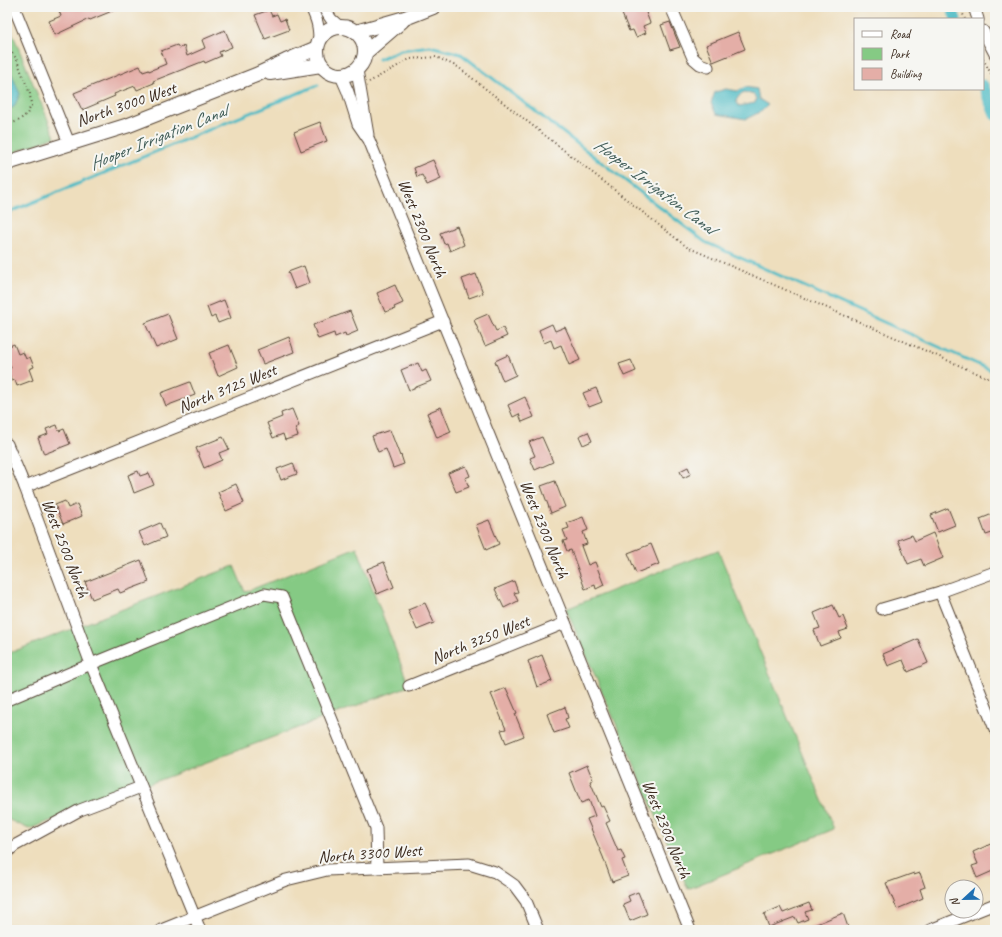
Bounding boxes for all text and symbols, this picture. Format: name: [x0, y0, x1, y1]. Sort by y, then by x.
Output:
legend: [854, 18, 984, 90]
text: Road: [890, 26, 912, 42]
text: Park: [890, 46, 911, 62]
text: Building: [890, 66, 922, 82]
street label: North 3000 West: [74, 77, 181, 131]
water label: Hooper Irrigation Canal: [86, 97, 235, 175]
water label: Hooper Irrigation Canal: [590, 133, 725, 242]
street label: West 2300 North: [393, 176, 452, 281]
street label: North 3125 West: [175, 358, 281, 418]
street label: West 2300 North: [515, 477, 574, 582]
street label: West 2500 North: [37, 496, 94, 601]
street label: North 3250 West: [428, 609, 534, 669]
street label: West 2300 North: [637, 777, 696, 882]
street label: North 3300 West: [318, 839, 425, 868]
north arrow: [944, 879, 984, 919]
text: N: [946, 895, 962, 909]

